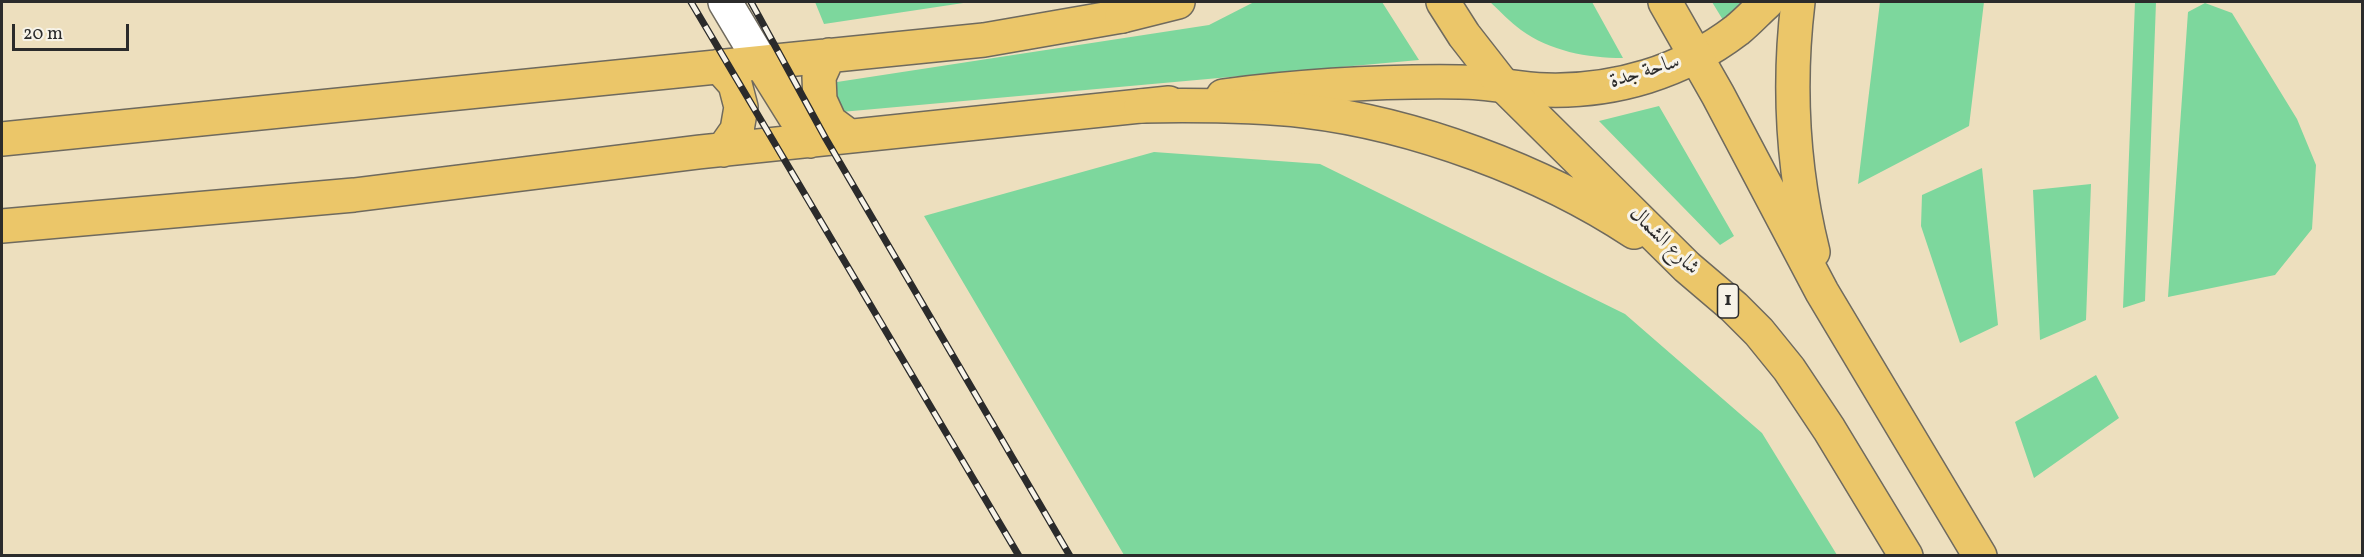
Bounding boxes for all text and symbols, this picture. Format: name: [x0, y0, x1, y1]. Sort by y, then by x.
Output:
scale bar: [15, 12, 132, 50]
text: 20 m: [23, 22, 63, 47]
street label: ساحة جدة: [1607, 50, 1683, 96]
street label: شارع الشمال: [1623, 202, 1703, 282]
road number: 1: [1718, 284, 1738, 318]

